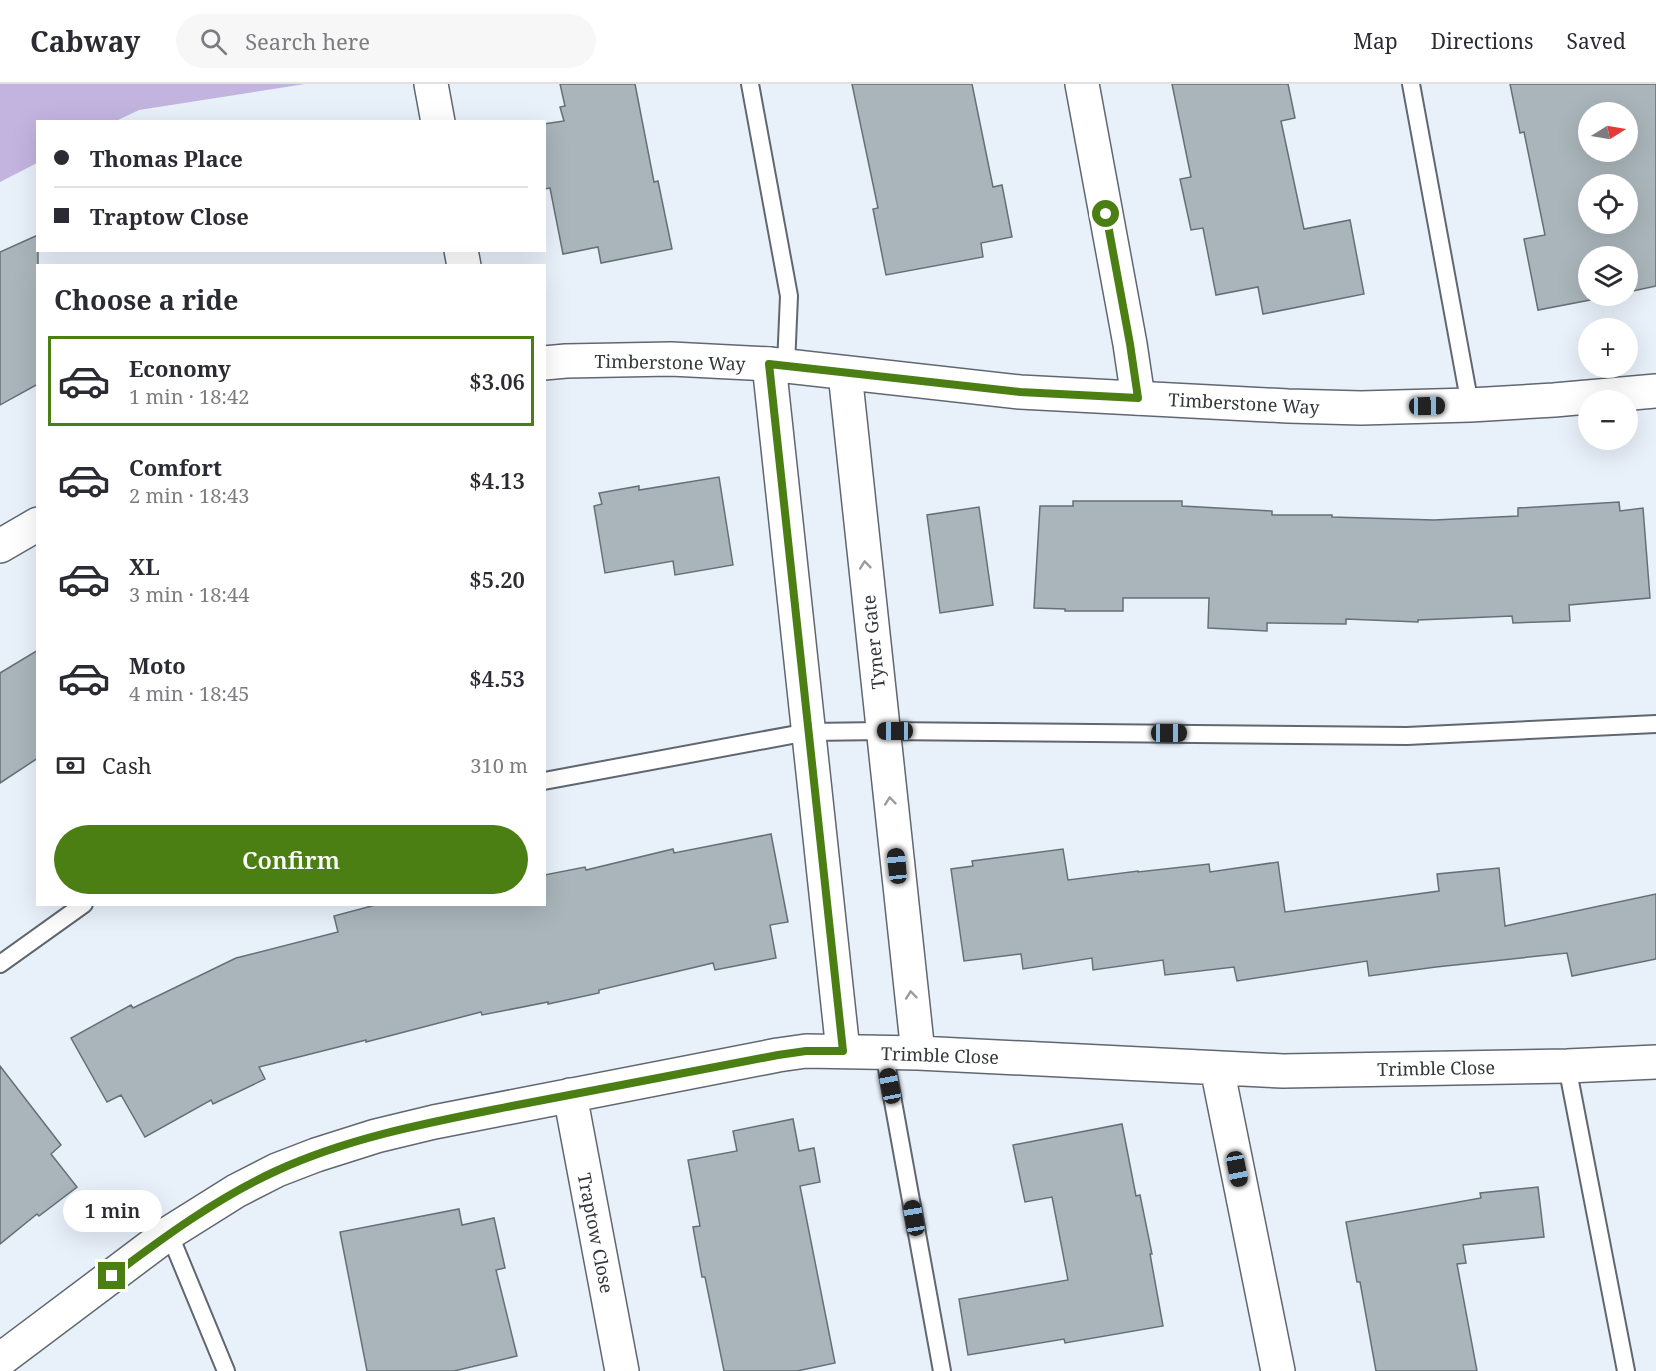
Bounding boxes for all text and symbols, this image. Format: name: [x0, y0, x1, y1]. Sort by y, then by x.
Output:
search box: [176, 14, 596, 68]
text: Cabway: [30, 22, 140, 60]
icon: search: [197, 25, 230, 58]
text: Search here: [245, 26, 370, 56]
text: Map: [1353, 27, 1398, 55]
text: Directions: [1431, 27, 1533, 55]
text: Saved: [1566, 27, 1626, 55]
north arrow: [1578, 102, 1638, 162]
map controls: [1578, 102, 1638, 450]
text: Thomas Place: [90, 143, 243, 173]
button: locate: [1578, 174, 1638, 234]
route start: [1092, 200, 1119, 227]
text: Traptow Close: [90, 201, 249, 231]
button: layers: [1578, 246, 1638, 306]
text: Choose a ride: [54, 281, 239, 318]
button: +: [1578, 318, 1638, 378]
street label: Timberstone Way: [594, 349, 747, 375]
text: Economy: [129, 353, 231, 383]
icon: car: [57, 354, 111, 408]
text: $3.06: [469, 366, 525, 396]
text: 1 min · 18:42: [129, 383, 249, 410]
street label: Timberstone Way: [1168, 387, 1321, 419]
button: −: [1578, 390, 1638, 450]
car: [1409, 397, 1445, 415]
text: Comfort: [129, 452, 222, 482]
icon: car: [57, 453, 111, 507]
text: $4.13: [469, 465, 525, 495]
text: 2 min · 18:43: [129, 482, 249, 509]
text: XL: [129, 551, 160, 581]
icon: car: [57, 552, 111, 606]
one-way arrow: [859, 561, 872, 570]
text: $5.20: [469, 564, 525, 594]
text: 3 min · 18:44: [129, 581, 249, 608]
street label: Tyner Gate: [856, 594, 890, 690]
text: Moto: [129, 650, 186, 680]
icon: car: [57, 651, 111, 705]
text: $4.53: [469, 663, 525, 693]
text: 4 min · 18:45: [129, 680, 249, 707]
car: [877, 722, 913, 740]
car: [1151, 724, 1187, 742]
icon: cash: [54, 749, 87, 782]
text: Cash: [102, 750, 152, 780]
text: 310 m: [470, 752, 528, 779]
one-way arrow: [884, 796, 897, 805]
button: Confirm: [54, 825, 528, 894]
car: [886, 847, 908, 885]
one-way arrow: [905, 990, 918, 999]
street label: Trimble Close: [881, 1041, 999, 1069]
street label: Trimble Close: [1377, 1055, 1495, 1081]
car: [878, 1067, 902, 1105]
car: [1225, 1150, 1249, 1188]
street label: Traptow Close: [573, 1171, 619, 1295]
callout: 1 min: [63, 1189, 162, 1231]
text: 1 min: [85, 1197, 140, 1224]
car: [902, 1199, 926, 1237]
route end: [98, 1262, 125, 1289]

